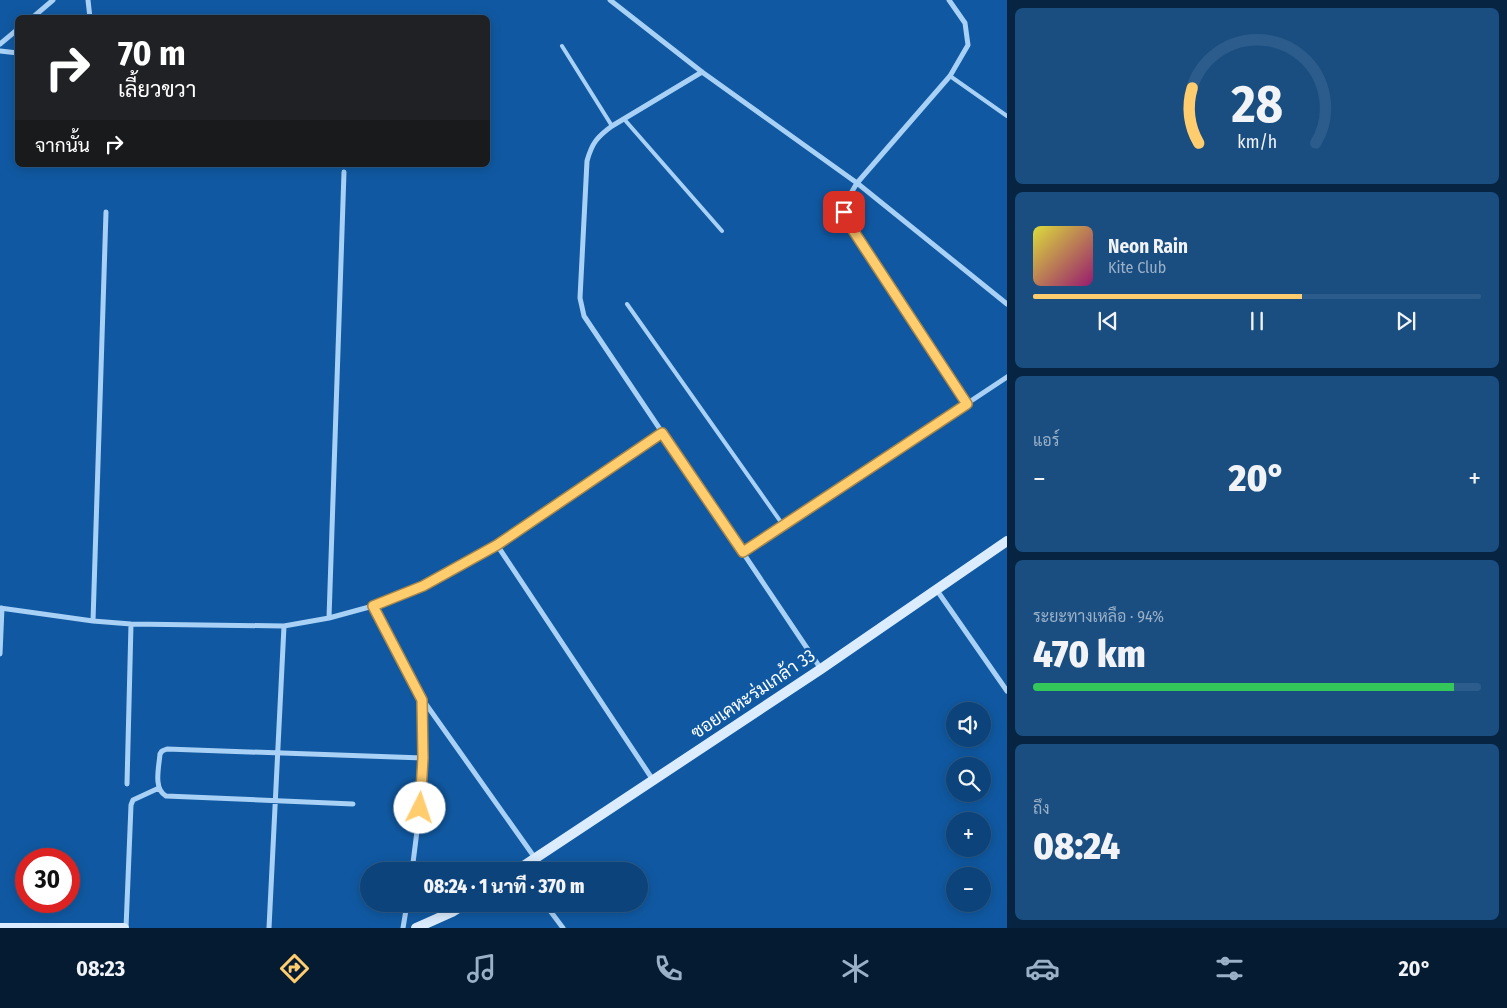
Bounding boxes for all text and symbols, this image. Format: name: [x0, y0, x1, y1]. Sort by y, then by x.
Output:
text: 70 m: [118, 32, 186, 74]
icon: right: [35, 35, 100, 100]
text: 28: [1230, 73, 1283, 136]
text: เลี้ยวขวา: [118, 76, 196, 103]
icon: right: [100, 130, 128, 158]
text: km/h: [1237, 131, 1277, 153]
text: จากนั้น: [35, 134, 90, 157]
pin: [823, 191, 865, 233]
icon: arrive: [830, 198, 858, 226]
text: Neon Rain: [1108, 235, 1188, 258]
text: Kite Club: [1108, 258, 1166, 277]
icon: previous: [1094, 307, 1122, 335]
icon: pause: [1243, 307, 1271, 335]
icon: next: [1392, 307, 1420, 335]
text: แอร์: [1033, 431, 1059, 450]
text: 20°: [1229, 455, 1285, 501]
text: −: [1033, 462, 1046, 495]
text: +: [1468, 462, 1481, 495]
text: ระยะทางเหลือ · 94%: [1033, 607, 1164, 626]
text: 470 km: [1033, 631, 1146, 677]
street label: ซอยเคหะร่มเกล้า 33: [686, 644, 819, 744]
map controls: [946, 702, 991, 912]
button: sound: [946, 702, 991, 747]
button: search: [946, 757, 991, 802]
position arrow: [393, 781, 445, 833]
text: ถึง: [1033, 799, 1050, 818]
button: +: [946, 812, 991, 857]
text: 08:24: [1033, 823, 1120, 869]
speed limit sign: 30: [15, 848, 80, 913]
button: −: [946, 867, 991, 912]
text: 08:24 · 1 นาที · 370 m: [424, 875, 584, 898]
icon: directions: [277, 951, 312, 986]
icon: music: [464, 951, 499, 986]
icon: phone: [651, 951, 686, 986]
icon: climate: [838, 951, 873, 986]
icon: car: [1025, 951, 1060, 986]
icon: filters: [1212, 951, 1247, 986]
text: 08:23: [76, 955, 125, 982]
text: 20°: [1398, 955, 1431, 982]

